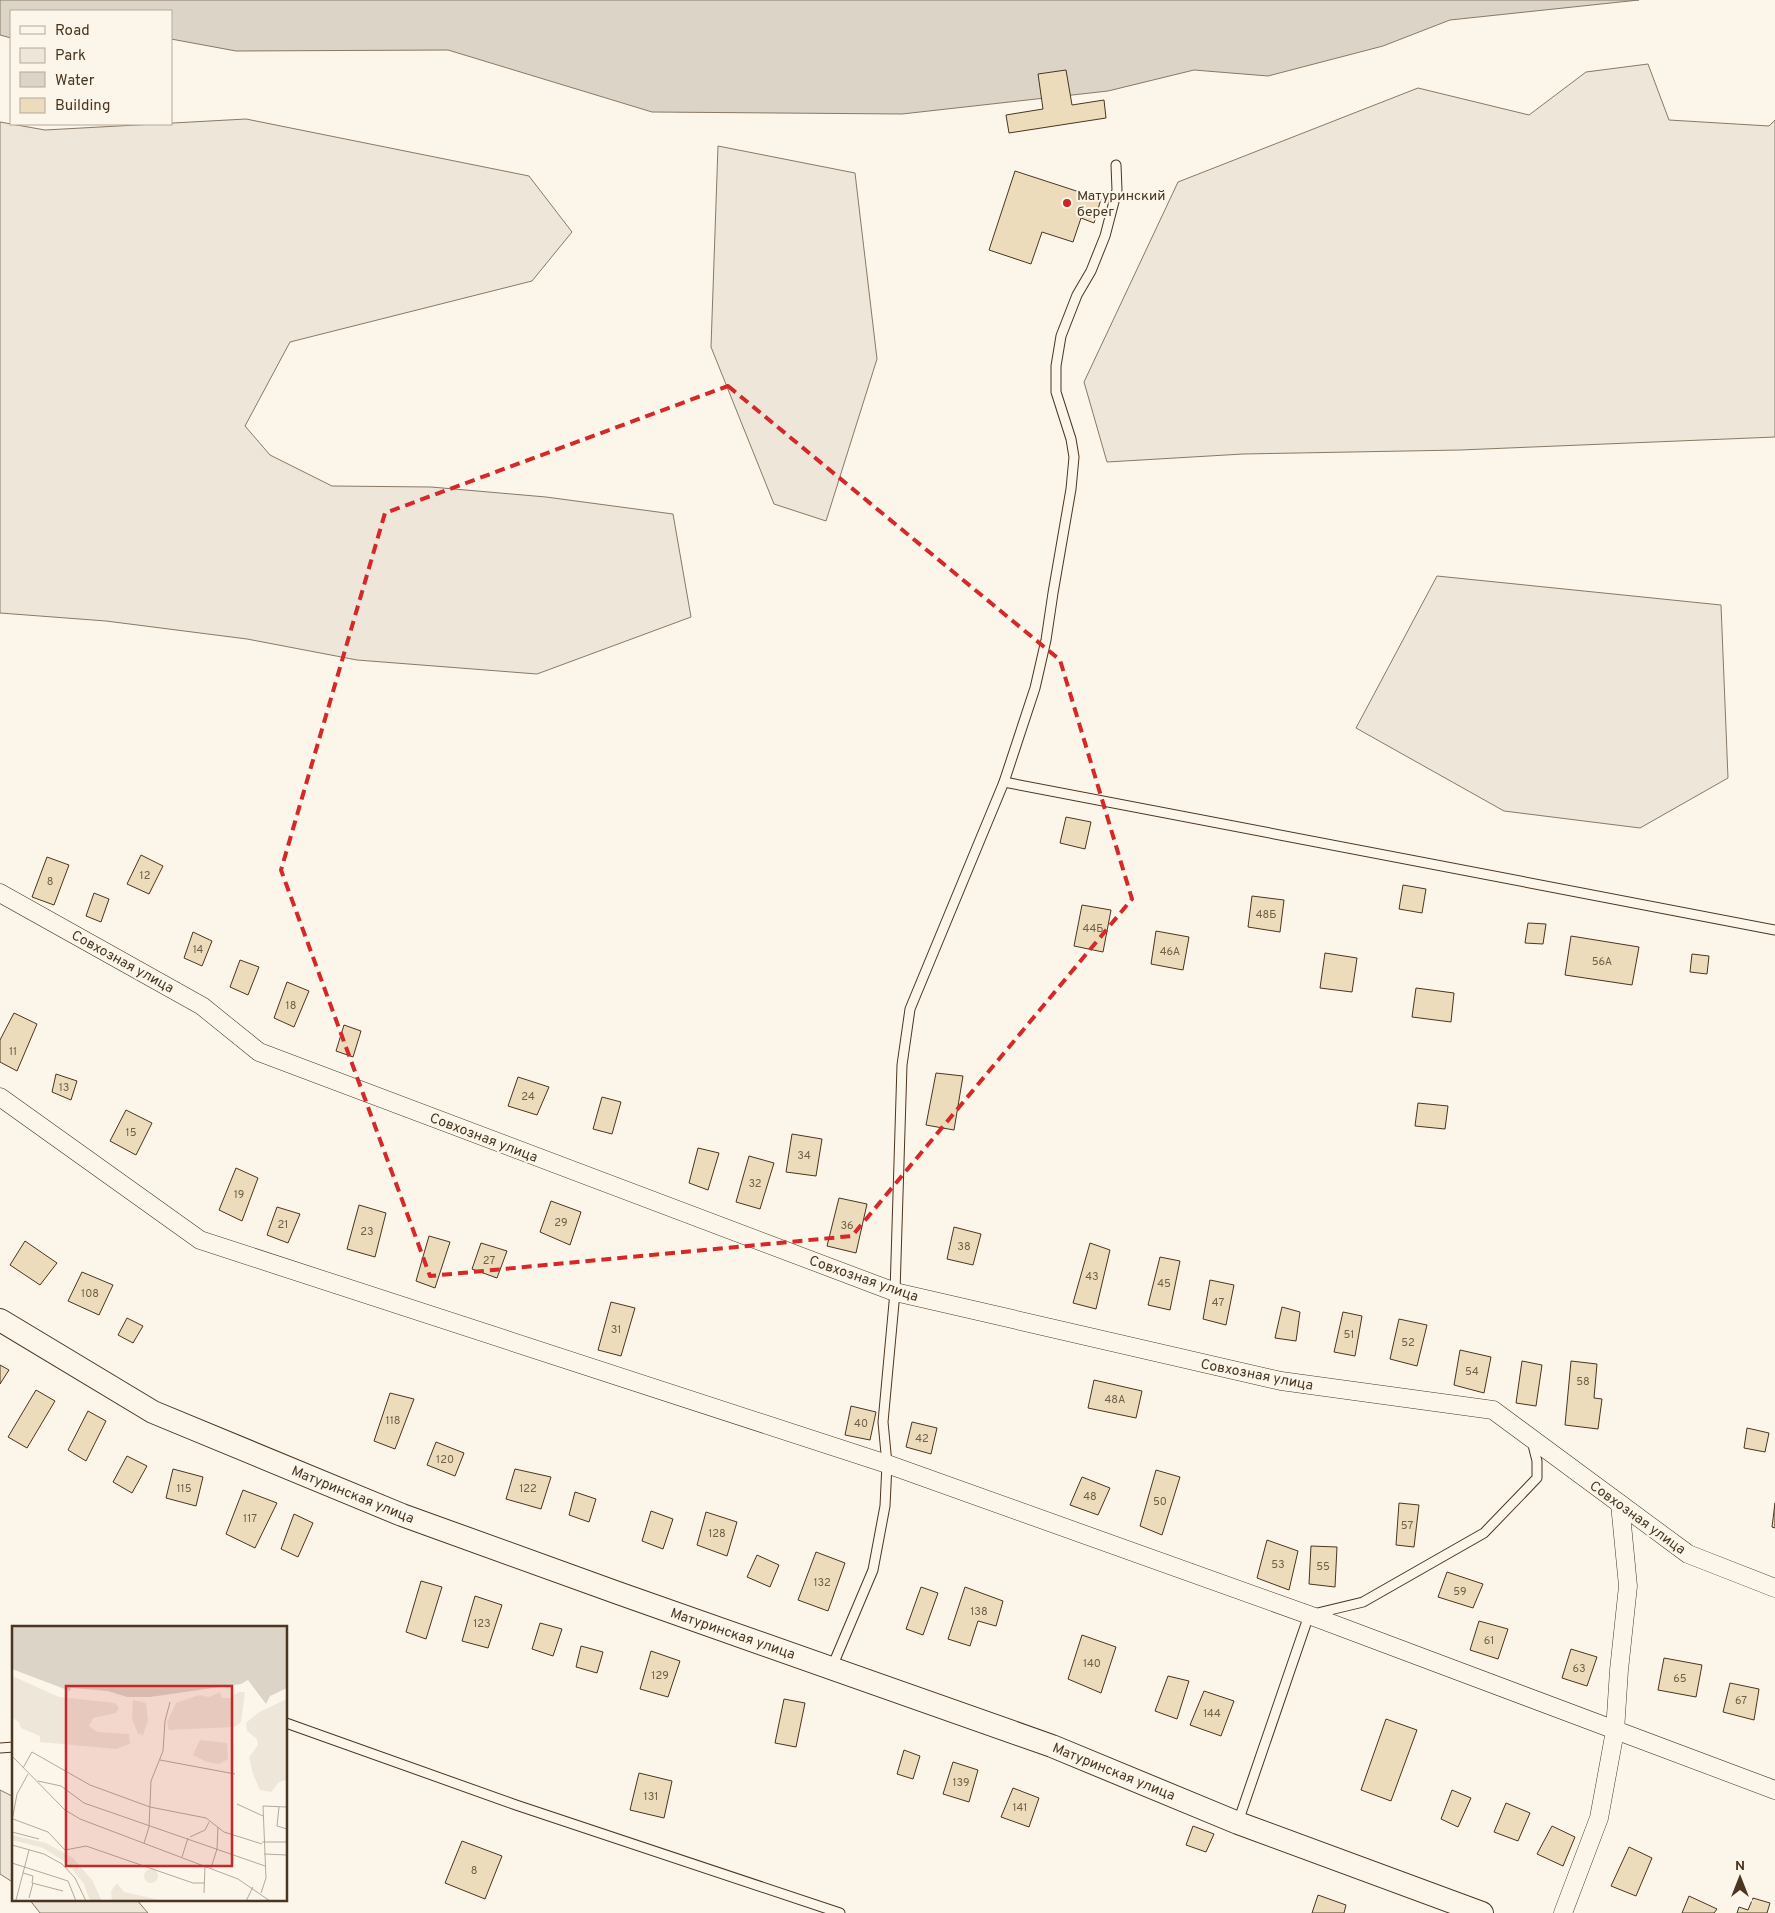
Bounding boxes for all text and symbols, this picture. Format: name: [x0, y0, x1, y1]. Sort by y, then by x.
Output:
legend: [10, 10, 172, 125]
text: Road: [55, 22, 90, 41]
text: Park: [55, 47, 86, 66]
text: Water: [55, 72, 95, 91]
text: Building: [55, 97, 110, 116]
place label: Матуринский берег: [1077, 188, 1166, 221]
marker: Матуринский берег: [1061, 197, 1073, 209]
house number: 12: [140, 869, 150, 883]
house number: 8: [47, 875, 53, 889]
house number: 48Б: [1256, 908, 1276, 922]
house number: 44Б: [1083, 922, 1103, 936]
street label: Совхозная улица: [68, 927, 176, 997]
house number: 14: [193, 943, 204, 957]
house number: 46А: [1160, 945, 1180, 959]
house number: 56А: [1592, 955, 1612, 969]
house number: 18: [286, 999, 296, 1013]
house number: 11: [9, 1045, 17, 1059]
house number: 13: [59, 1081, 69, 1095]
house number: 24: [521, 1090, 535, 1104]
street label: Совхозная улица: [427, 1110, 540, 1167]
house number: 15: [126, 1126, 137, 1140]
house number: 34: [797, 1149, 811, 1163]
house number: 32: [748, 1177, 762, 1191]
house number: 19: [234, 1188, 244, 1202]
house number: 29: [554, 1216, 568, 1230]
house number: 21: [278, 1218, 288, 1232]
house number: 36: [840, 1219, 854, 1233]
house number: 23: [360, 1225, 374, 1239]
house number: 38: [957, 1240, 971, 1254]
street label: Совхозная улица: [807, 1253, 920, 1306]
house number: 27: [483, 1254, 495, 1268]
house number: 43: [1085, 1270, 1099, 1284]
house number: 45: [1157, 1277, 1171, 1291]
house number: 108: [81, 1287, 99, 1301]
house number: 47: [1212, 1296, 1224, 1310]
house number: 31: [611, 1323, 621, 1337]
house number: 51: [1344, 1328, 1354, 1342]
house number: 52: [1401, 1336, 1415, 1350]
street label: Совхозная улица: [1199, 1356, 1314, 1395]
house number: 54: [1465, 1365, 1479, 1379]
house number: 58: [1576, 1375, 1590, 1389]
house number: 48А: [1105, 1393, 1125, 1407]
house number: 118: [386, 1414, 400, 1428]
house number: 40: [854, 1417, 868, 1431]
house number: 42: [915, 1432, 929, 1446]
house number: 120: [436, 1453, 454, 1467]
street label: Матуринская улица: [289, 1463, 416, 1528]
street label: Совхозная улица: [1586, 1478, 1688, 1559]
house number: 115: [176, 1482, 192, 1496]
house number: 122: [519, 1482, 537, 1496]
house number: 48: [1083, 1490, 1097, 1504]
house number: 50: [1153, 1495, 1167, 1509]
house number: 117: [243, 1512, 257, 1526]
house number: 57: [1401, 1519, 1413, 1533]
house number: 128: [708, 1527, 726, 1541]
house number: 53: [1271, 1558, 1285, 1572]
house number: 55: [1316, 1560, 1330, 1574]
house number: 132: [813, 1576, 831, 1590]
house number: 59: [1453, 1585, 1467, 1599]
street label: Матуринская улица: [668, 1605, 797, 1664]
house number: 138: [970, 1605, 988, 1619]
house number: 123: [473, 1617, 491, 1631]
inset map: [12, 1626, 288, 1900]
house number: 61: [1484, 1634, 1494, 1648]
house number: 140: [1083, 1657, 1101, 1671]
house number: 63: [1572, 1662, 1586, 1676]
house number: 129: [651, 1669, 669, 1683]
house number: 65: [1673, 1672, 1687, 1686]
house number: 67: [1735, 1694, 1747, 1708]
house number: 144: [1203, 1707, 1221, 1721]
street label: Матуринская улица: [1050, 1740, 1177, 1805]
house number: 139: [952, 1776, 970, 1790]
house number: 131: [644, 1790, 658, 1804]
house number: 141: [1013, 1801, 1027, 1815]
north arrow: [1715, 1853, 1765, 1903]
text: N: [1735, 1858, 1745, 1875]
house number: 8: [471, 1864, 477, 1878]

